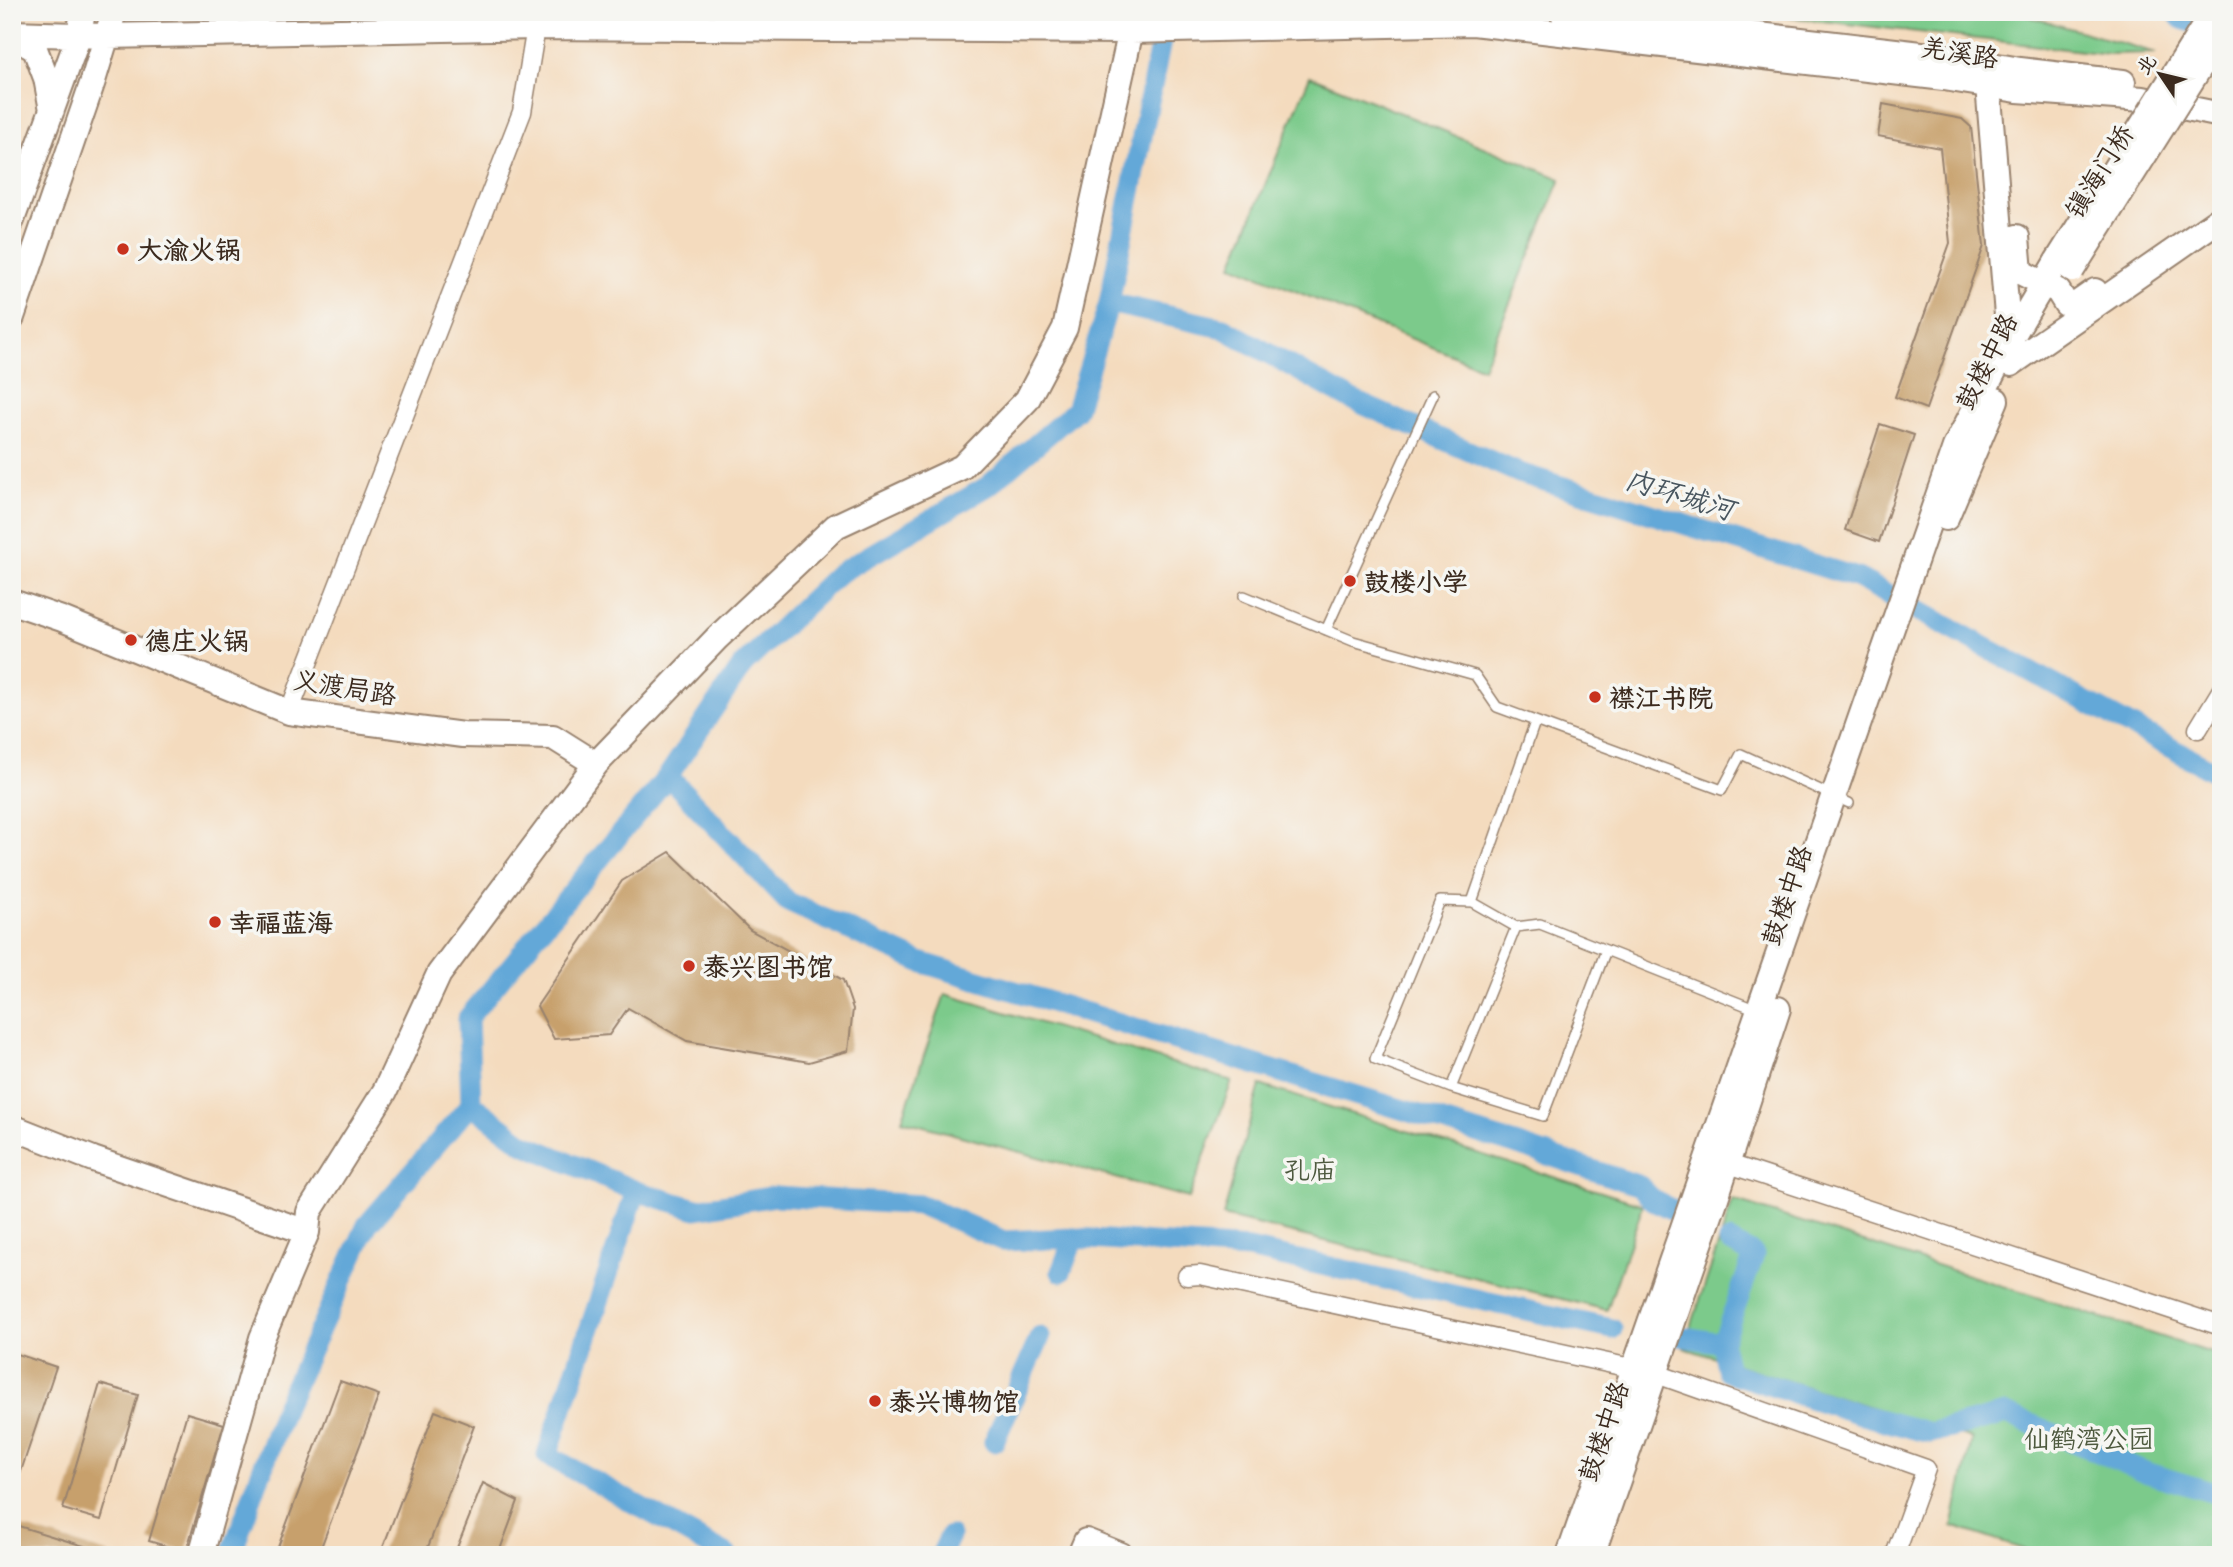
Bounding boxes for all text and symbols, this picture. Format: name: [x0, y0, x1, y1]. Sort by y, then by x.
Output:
street label: 羌溪路: [1919, 29, 2001, 75]
north arrow: [2124, 38, 2194, 108]
text: 北: [2131, 50, 2162, 79]
street label: 镇海门桥: [2057, 118, 2141, 224]
place label: 大渝火锅: [137, 232, 241, 267]
marker: 大渝火锅: [115, 241, 131, 257]
street label: 鼓楼中路: [1947, 307, 2025, 415]
water label: 内环城河: [1621, 459, 1743, 530]
place label: 鼓楼小学: [1364, 564, 1468, 599]
marker: 鼓楼小学: [1342, 573, 1358, 589]
place label: 德庄火锅: [145, 623, 249, 658]
marker: 德庄火锅: [123, 632, 139, 648]
street label: 义渡局路: [291, 662, 399, 712]
place label: 襟江书院: [1609, 680, 1713, 715]
marker: 襟江书院: [1587, 689, 1603, 705]
street label: 鼓楼中路: [1753, 840, 1819, 950]
place label: 幸福蓝海: [229, 905, 333, 940]
marker: 幸福蓝海: [207, 914, 223, 930]
place label: 泰兴图书馆: [703, 949, 833, 984]
marker: 泰兴图书馆: [681, 958, 697, 974]
park label: 孔庙: [1284, 1152, 1336, 1187]
street label: 鼓楼中路: [1570, 1376, 1636, 1486]
place label: 泰兴博物馆: [889, 1384, 1019, 1419]
marker: 泰兴博物馆: [867, 1393, 883, 1409]
park label: 仙鹤湾公园: [2024, 1421, 2154, 1456]

